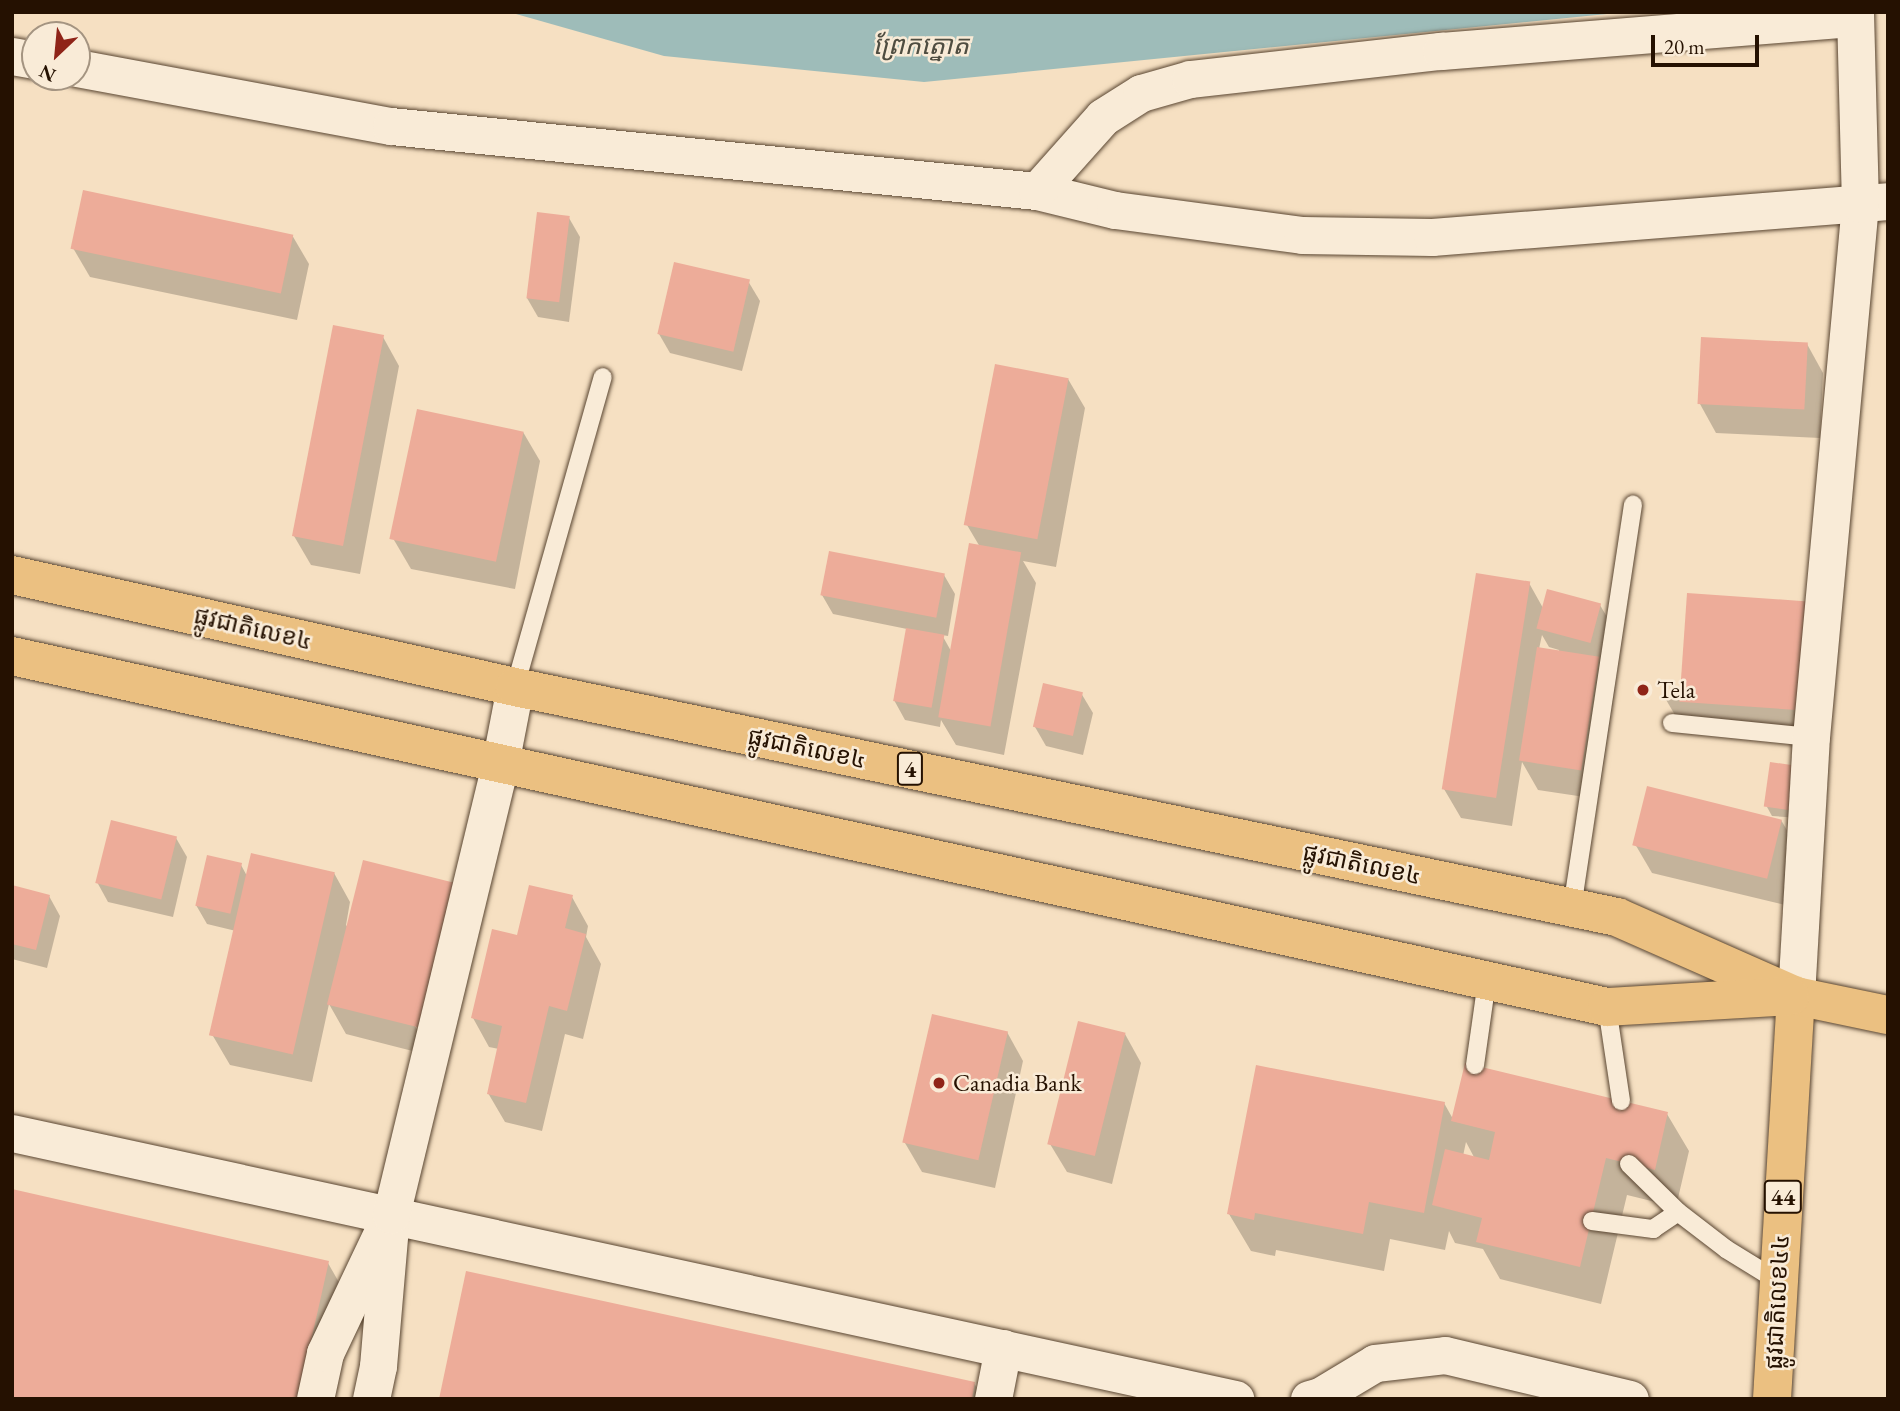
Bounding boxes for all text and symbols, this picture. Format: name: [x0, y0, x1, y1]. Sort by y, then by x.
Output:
north arrow: [21, 21, 91, 91]
scale bar: [1655, 21, 1764, 65]
water label: ព្រែកត្នោត: [873, 30, 969, 62]
text: 20 m: [1664, 33, 1705, 60]
text: N: [35, 59, 60, 88]
street label: ផ្លូវជាតិលេខ៤: [191, 600, 315, 656]
place label: Tela: [1657, 676, 1695, 704]
marker: Tela: [1635, 682, 1651, 698]
street label: ផ្លូវជាតិលេខ៤: [745, 721, 869, 775]
road number: 4: [896, 750, 924, 789]
street label: ផ្លូវជាតិលេខ៤: [1300, 837, 1424, 891]
place label: Canadia Bank: [953, 1069, 1082, 1097]
marker: Canadia Bank: [931, 1075, 947, 1091]
road number: 44: [1764, 1178, 1802, 1216]
street label: ផ្លូវជាតិលេខ៤៤: [1759, 1234, 1795, 1370]

